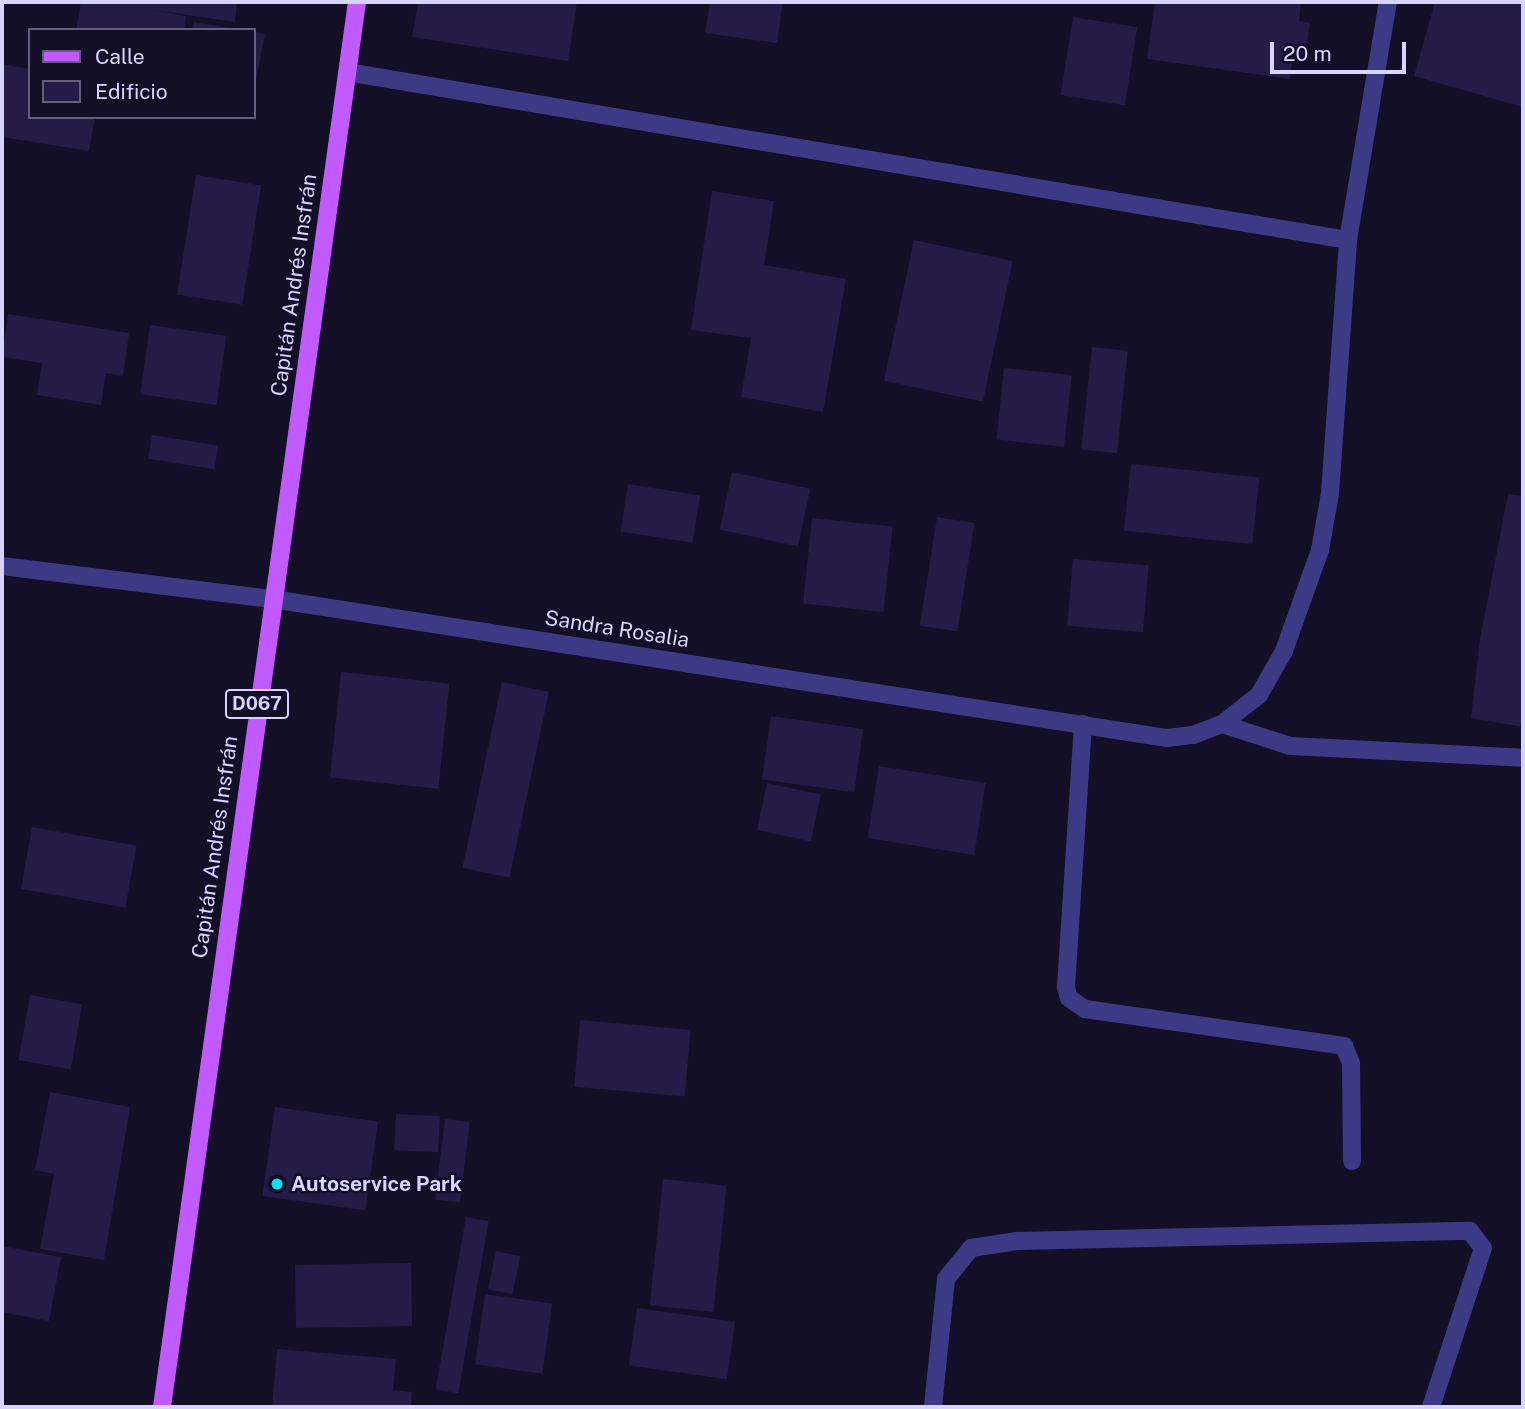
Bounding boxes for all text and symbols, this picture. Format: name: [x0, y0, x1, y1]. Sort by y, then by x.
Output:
legend: [28, 28, 256, 119]
scale bar: [1273, 28, 1410, 72]
text: 20 m: [1283, 41, 1332, 66]
text: Calle: [95, 44, 145, 69]
text: Edificio: [95, 79, 168, 104]
street label: Capitán Andrés Insfrán: [266, 172, 322, 398]
street label: Sandra Rosalia: [543, 605, 691, 653]
road number: D067: [224, 688, 290, 720]
street label: Capitán Andrés Insfrán: [187, 734, 243, 960]
place label: Autoservice Park: [291, 1171, 462, 1197]
marker: Autoservice Park: [269, 1176, 285, 1192]

